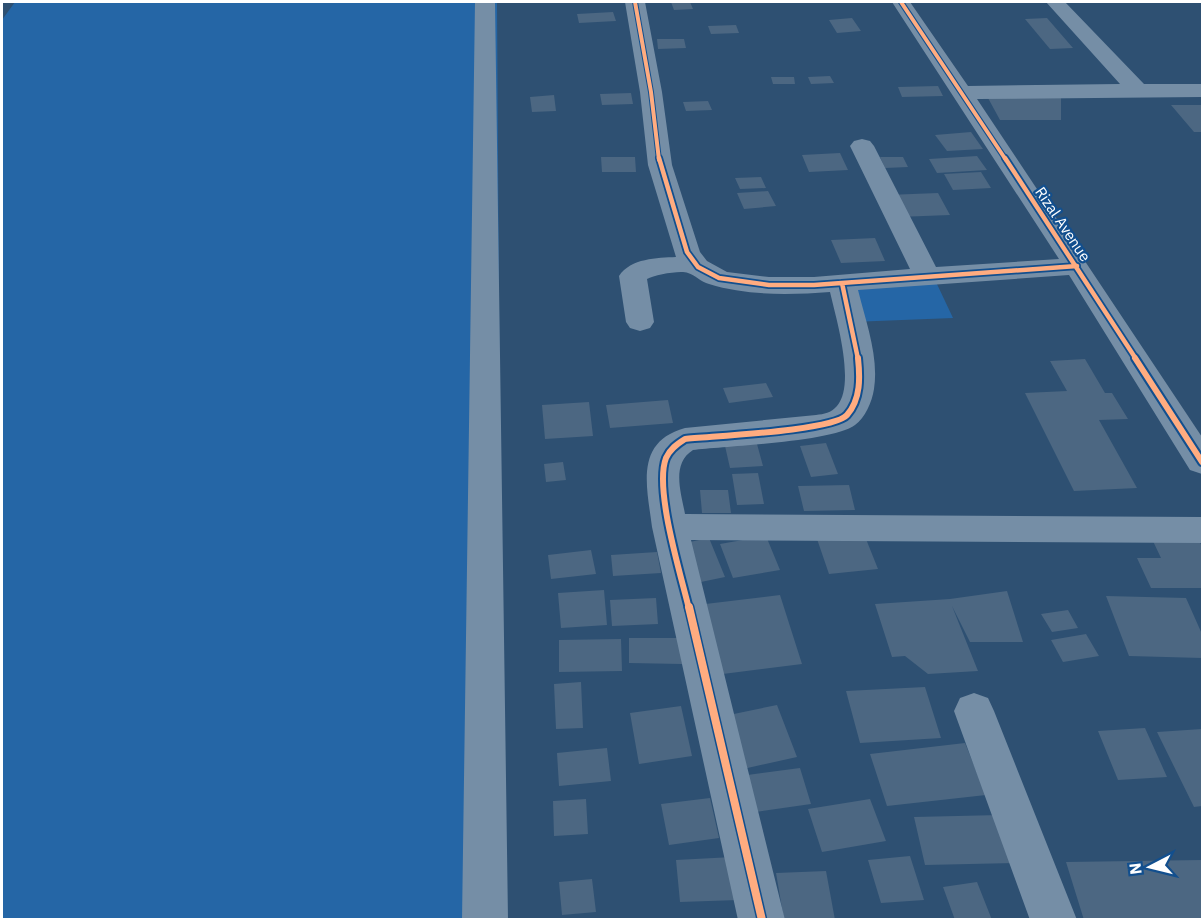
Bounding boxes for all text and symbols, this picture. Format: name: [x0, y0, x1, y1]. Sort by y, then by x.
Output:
street label: Rizal Avenue: [1031, 183, 1095, 265]
north arrow: [1120, 837, 1180, 897]
text: N: [1124, 862, 1146, 876]

